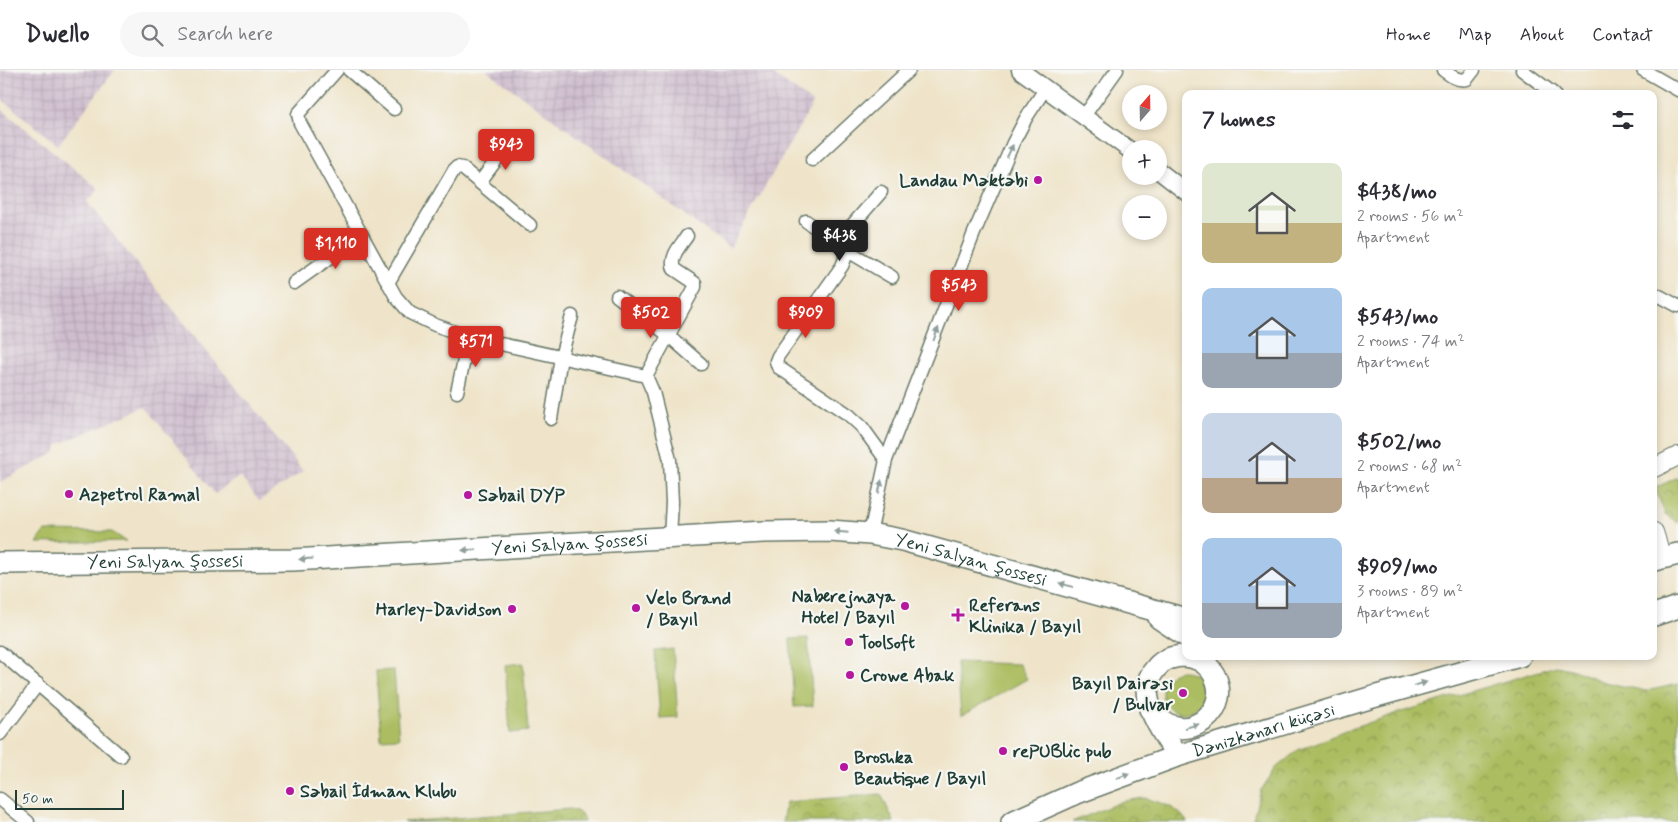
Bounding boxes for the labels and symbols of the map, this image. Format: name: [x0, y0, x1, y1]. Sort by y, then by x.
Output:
north arrow: [1122, 85, 1168, 130]
pin: $943: [476, 128, 536, 171]
one-way arrow: [1006, 144, 1014, 158]
place label: Landau Məktəbi: [899, 169, 1028, 193]
marker: Landau Məktəbi: [1032, 174, 1044, 186]
pin: $438: [810, 220, 870, 262]
pin: $1,110: [295, 228, 377, 270]
pin: $543: [929, 270, 989, 312]
pin: $502: [621, 296, 681, 339]
pin: $909: [776, 296, 836, 339]
pin: $571: [446, 326, 506, 368]
one-way arrow: [932, 327, 940, 341]
one-way arrow: [876, 479, 884, 494]
place label: Azpetrol Ramal: [79, 483, 200, 507]
place label: Səbail DYP: [478, 484, 566, 508]
marker: Azpetrol Ramal: [63, 488, 75, 500]
marker: Səbail DYP: [462, 489, 474, 501]
one-way arrow: [832, 527, 848, 535]
street label: Yeni Salyan şossesi: [491, 528, 648, 561]
street label: Yeni Salyan şossesi: [893, 528, 1049, 593]
one-way arrow: [460, 546, 476, 554]
street label: Yeni Salyan şossesi: [87, 550, 243, 575]
one-way arrow: [298, 556, 314, 564]
one-way arrow: [1059, 581, 1074, 589]
place label: Naberejnaya Hotel / Bayıl: [792, 585, 896, 630]
place label: Velo Brand / Bayıl: [646, 587, 731, 632]
place label: Referans Klinika / Bayıl: [969, 594, 1081, 639]
place label: Harley-Davidson: [376, 598, 502, 622]
marker: Naberejnaya Hotel / Bayıl: [899, 600, 911, 612]
marker: Velo Brand / Bayıl: [630, 602, 642, 614]
marker: Harley-Davidson: [506, 603, 518, 615]
marker: Referans Klinika / Bayıl: [951, 608, 965, 622]
place label: Toolsoft: [859, 631, 915, 655]
marker: Toolsoft: [843, 636, 855, 648]
place label: Crowe Abak: [860, 664, 955, 688]
marker: Crowe Abak: [844, 669, 856, 681]
place label: Bayıl Dairəsi / Bulvar: [1072, 672, 1173, 717]
one-way arrow: [1412, 680, 1427, 688]
marker: Bayıl Dairəsi / Bulvar: [1177, 687, 1189, 699]
street label: Dənizkənarı küçəsi: [1189, 698, 1338, 764]
one-way arrow: [1184, 721, 1199, 729]
place label: rePUBlic pub: [1013, 740, 1112, 764]
marker: rePUBlic pub: [997, 745, 1009, 757]
place label: Broshka Beautique / Bayıl: [854, 746, 986, 791]
marker: Broshka Beautique / Bayıl: [838, 761, 850, 773]
one-way arrow: [1116, 772, 1131, 780]
place label: Səbail İdman Klubu: [300, 780, 457, 804]
marker: Səbail İdman Klubu: [284, 785, 296, 797]
scale bar: [15, 787, 124, 810]

